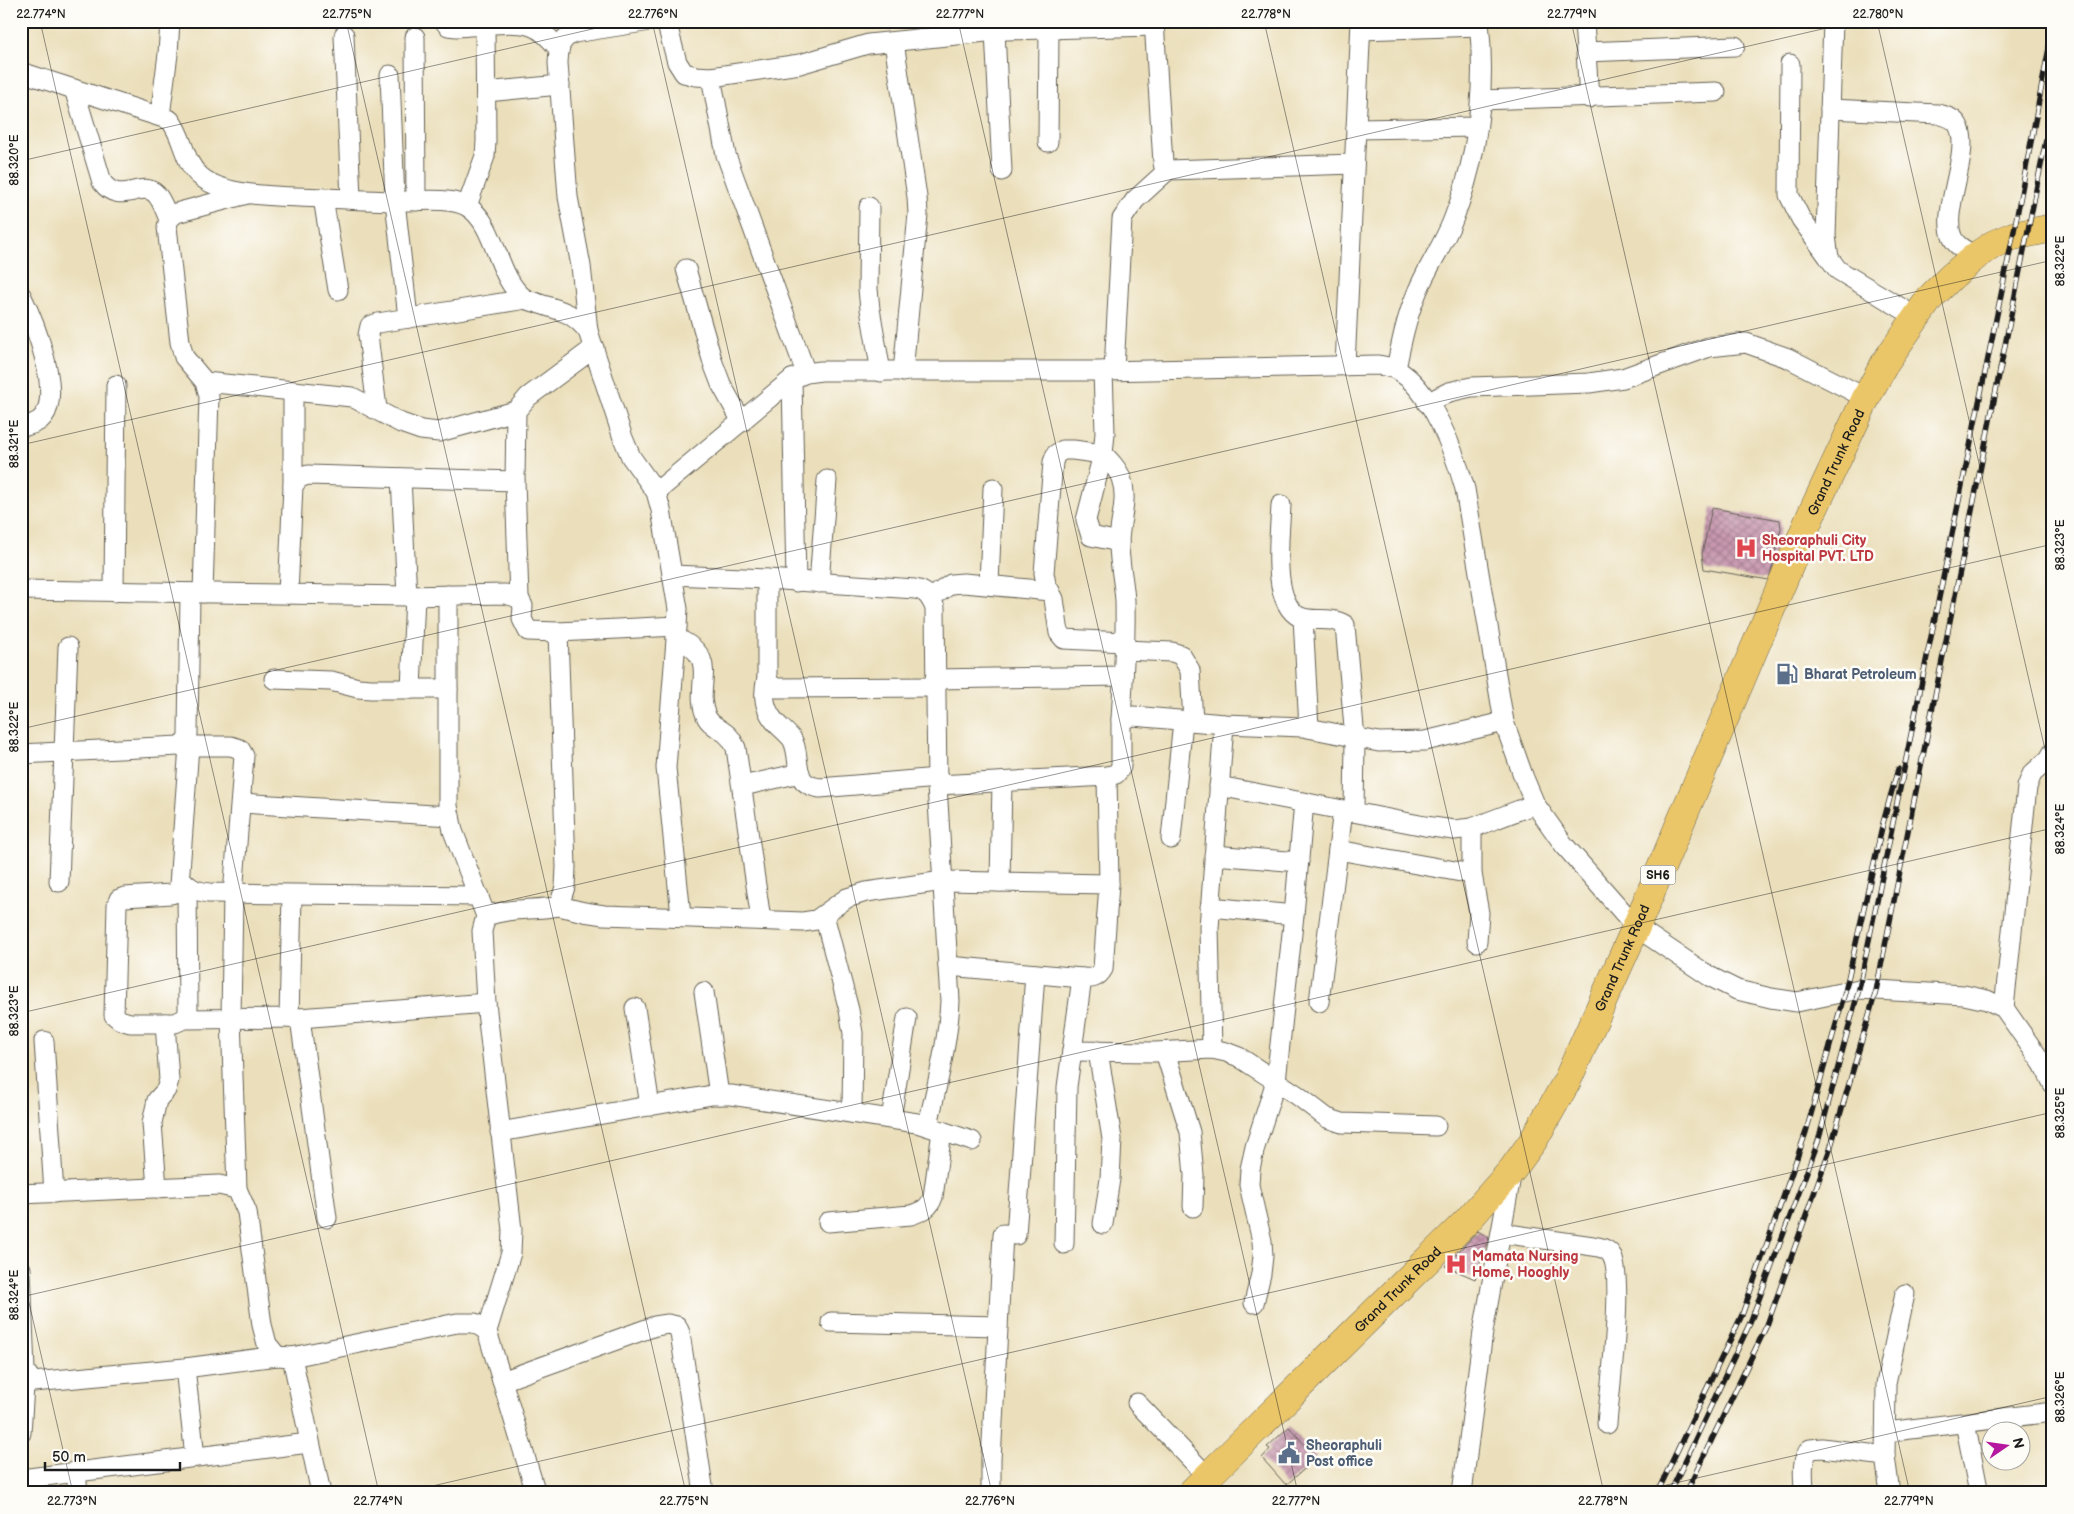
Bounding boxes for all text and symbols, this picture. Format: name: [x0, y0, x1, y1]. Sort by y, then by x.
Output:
text: 22.774°N: [16, 7, 66, 22]
text: 22.775°N: [322, 7, 372, 22]
text: 22.776°N: [628, 7, 678, 22]
text: 22.777°N: [936, 7, 984, 22]
text: 22.778°N: [1241, 7, 1291, 22]
text: 22.779°N: [1547, 7, 1597, 22]
text: 22.780°N: [1852, 7, 1904, 22]
text: 88.320°E: [7, 134, 22, 186]
text: 88.322°E: [2053, 235, 2068, 286]
street label: Grand Trunk Road: [1804, 407, 1869, 518]
text: 88.321°E: [7, 420, 22, 468]
text: 88.323°E: [2053, 519, 2068, 571]
place label: Sheoraphuli City Hospital PVT. LTD: [1762, 532, 1874, 565]
hospital icon: Sheoraphuli City Hospital PVT. LTD: [1733, 535, 1759, 561]
fuel station icon: Bharat Petroleum: [1774, 661, 1800, 687]
place label: Bharat Petroleum: [1804, 666, 1917, 683]
text: 88.322°E: [7, 701, 22, 752]
text: 88.324°E: [2053, 803, 2068, 854]
road number: SH6: [1640, 866, 1676, 884]
street label: Grand Trunk Road: [1591, 902, 1654, 1014]
text: 88.323°E: [7, 985, 22, 1037]
text: 88.325°E: [2053, 1087, 2068, 1138]
street label: Grand Trunk Road: [1351, 1243, 1445, 1336]
place label: Mamata Nursing Home, Hooghly: [1472, 1248, 1578, 1281]
hospital icon: Mamata Nursing Home, Hooghly: [1443, 1251, 1469, 1277]
text: 88.324°E: [7, 1269, 22, 1320]
text: 88.326°E: [2053, 1371, 2068, 1423]
north arrow: [1982, 1422, 2032, 1472]
text: N: [2009, 1436, 2028, 1450]
place label: Sheoraphuli Post office: [1306, 1437, 1382, 1470]
scale bar: [45, 1439, 180, 1471]
public building icon: Sheoraphuli Post office: [1276, 1440, 1302, 1466]
text: 50 m: [52, 1448, 86, 1467]
text: 22.773°N: [47, 1494, 97, 1509]
text: 22.774°N: [353, 1494, 403, 1509]
text: 22.775°N: [659, 1494, 709, 1509]
text: 22.776°N: [965, 1494, 1015, 1509]
text: 22.777°N: [1272, 1494, 1320, 1509]
text: 22.778°N: [1578, 1494, 1628, 1509]
text: 22.779°N: [1884, 1494, 1934, 1509]

